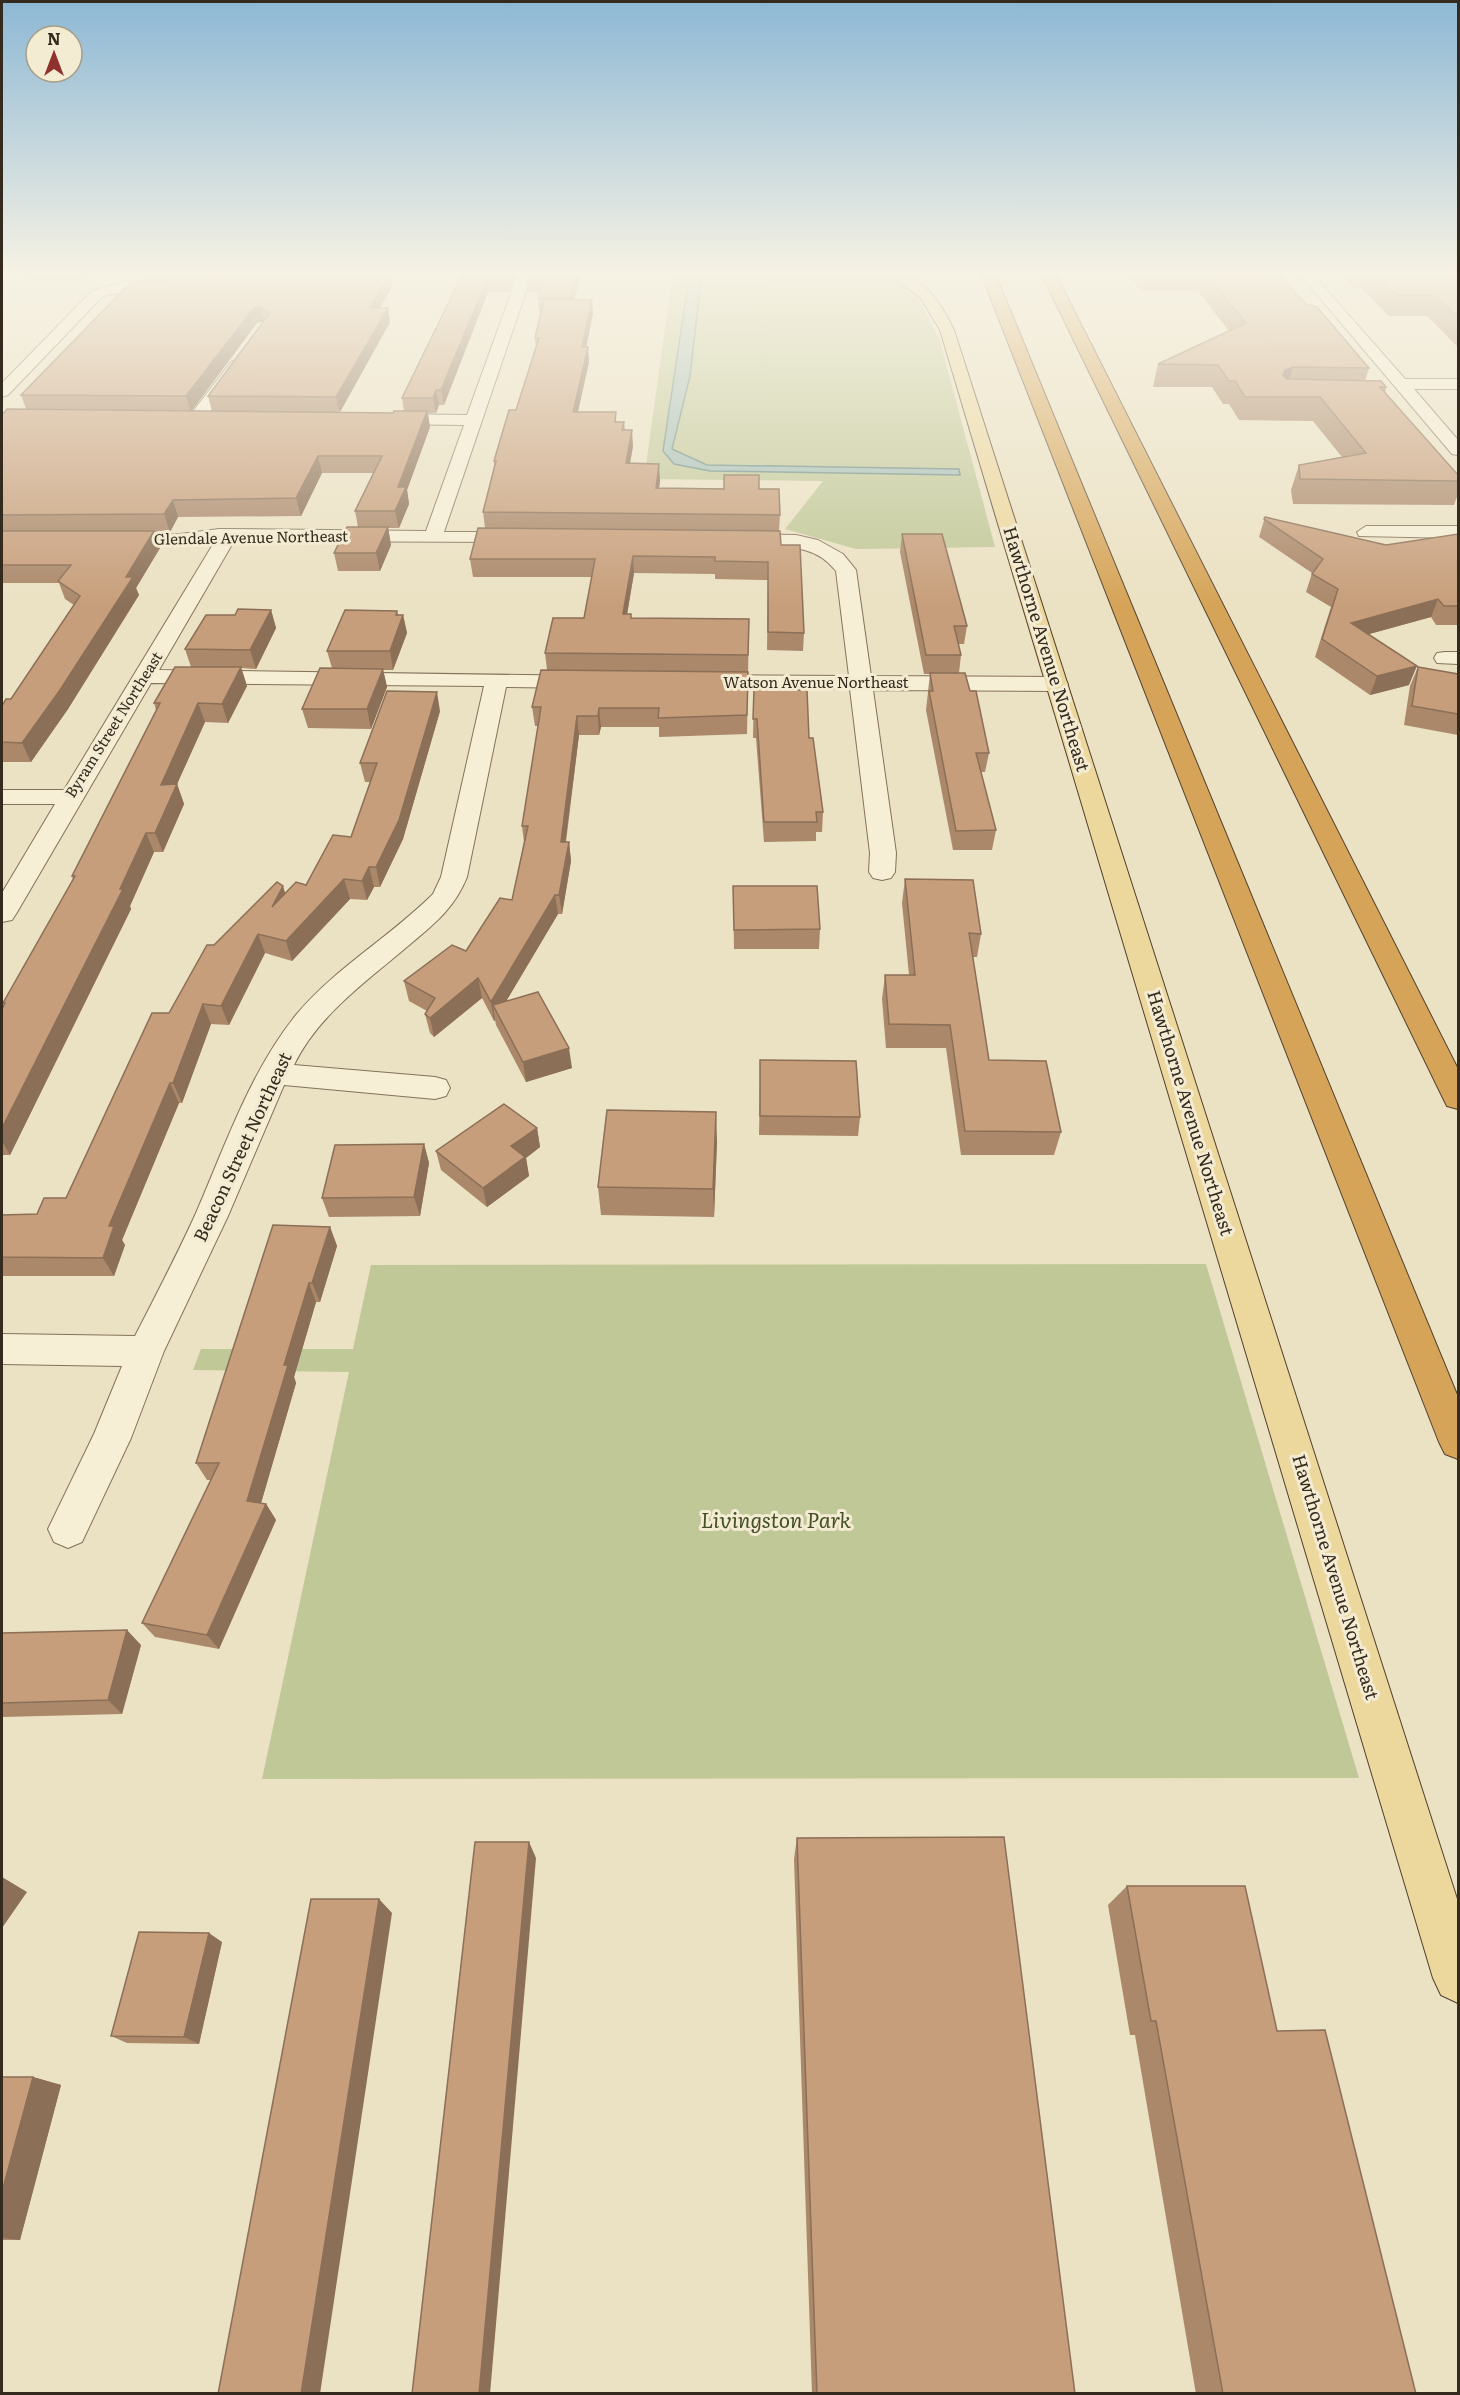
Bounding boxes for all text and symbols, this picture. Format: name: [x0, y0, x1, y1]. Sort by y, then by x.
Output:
north arrow: [24, 24, 84, 84]
text: N: [47, 26, 61, 50]
street label: Glendale Avenue Northeast: [154, 523, 348, 550]
street label: Hawthorne Avenue Northeast: [997, 523, 1098, 775]
street label: Byram Street Northeast: [58, 647, 167, 802]
street label: Watson Avenue Northeast: [723, 670, 909, 693]
street label: Hawthorne Avenue Northeast: [1141, 987, 1242, 1239]
street label: Beacon Street Northeast: [186, 1046, 298, 1246]
street label: Hawthorne Avenue Northeast: [1286, 1451, 1387, 1703]
park label: Livingston Park: [701, 1503, 852, 1534]

